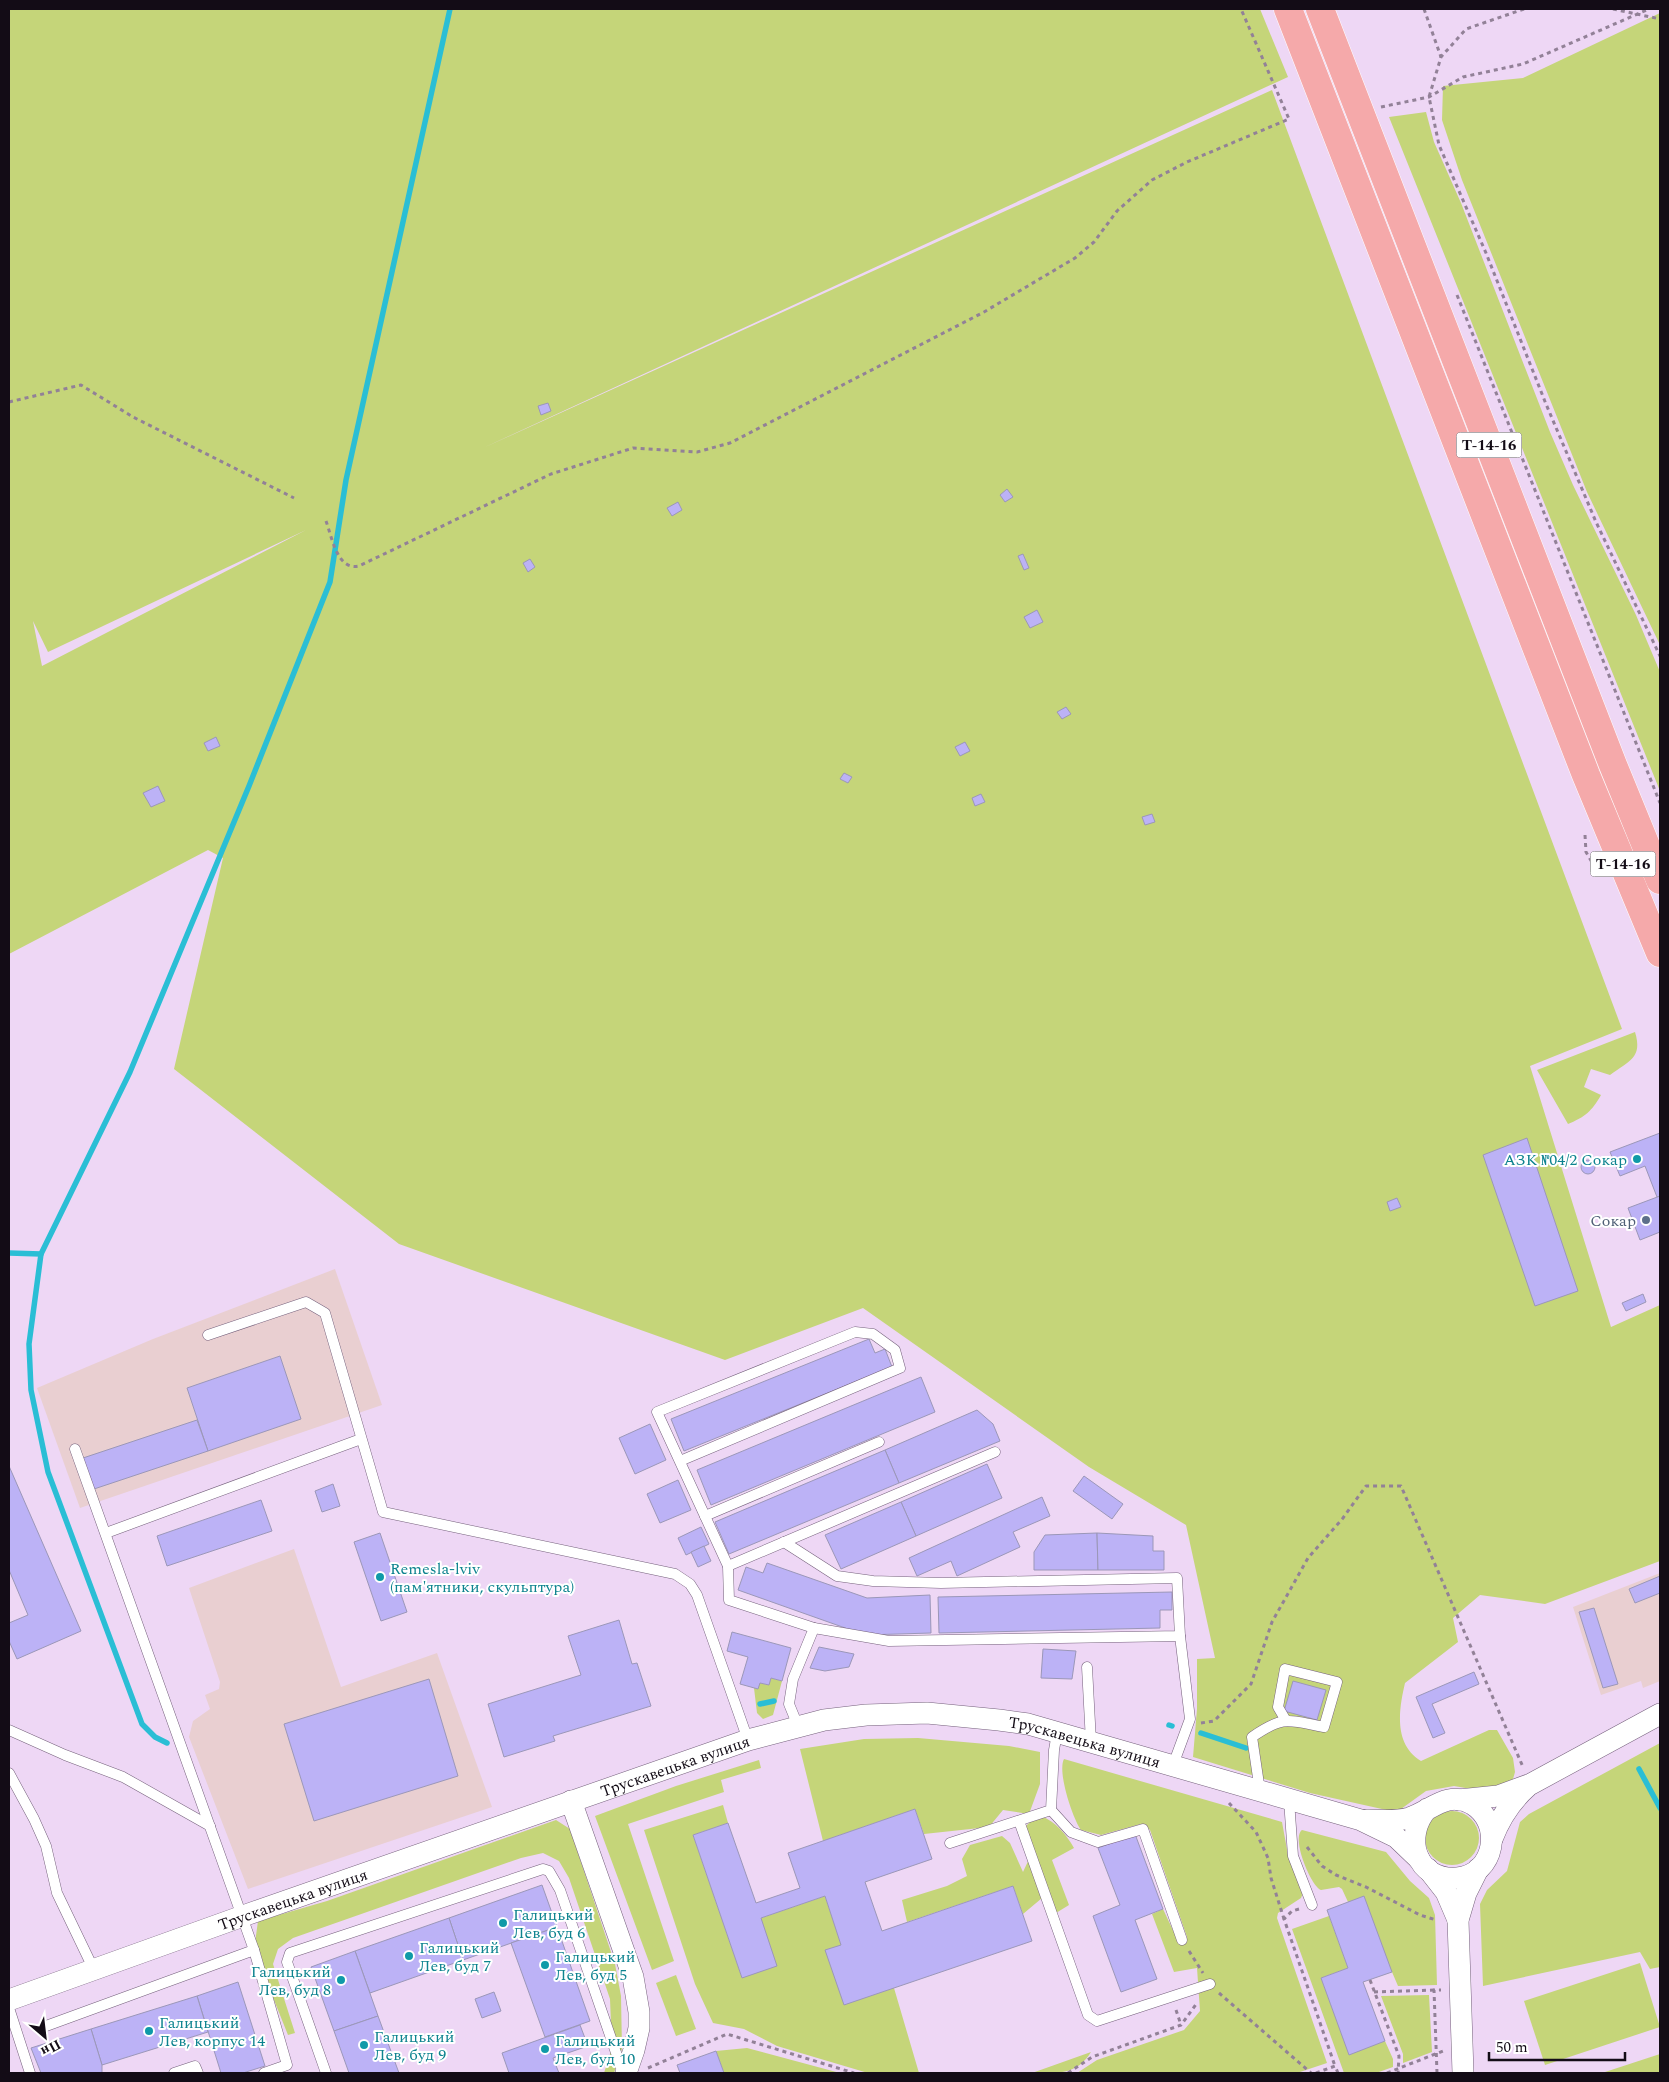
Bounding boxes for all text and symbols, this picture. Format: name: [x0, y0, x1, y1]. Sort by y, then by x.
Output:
road number: Т-14-16: [1456, 432, 1522, 458]
road number: Т-14-16: [1590, 852, 1656, 876]
place label: АЗК №04/2 Сокар: [1504, 1148, 1627, 1172]
marker: АЗК №04/2 Сокар: [1631, 1153, 1643, 1165]
place label: Сокар: [1590, 1209, 1636, 1233]
marker: Сокар: [1640, 1214, 1652, 1226]
place label: Remesla-lviv (пам'ятники, скульптура): [390, 1557, 574, 1599]
marker: Remesla-lviv (пам'ятники, скульптура): [374, 1571, 386, 1583]
street label: Трускавецька вулиця: [1007, 1710, 1163, 1775]
street label: Трускавецька вулиця: [597, 1729, 753, 1804]
street label: Трускавецька вулиця: [215, 1863, 371, 1937]
place label: Галицький Лев, буд 6: [513, 1903, 593, 1945]
marker: Галицький Лев, буд 6: [497, 1917, 509, 1929]
place label: Галицький Лев, буд 7: [419, 1936, 499, 1978]
place label: Галицький Лев, буд 5: [555, 1945, 635, 1987]
marker: Галицький Лев, буд 7: [403, 1950, 415, 1962]
marker: Галицький Лев, буд 5: [539, 1959, 551, 1971]
place label: Галицький Лев, буд 8: [251, 1960, 331, 2002]
marker: Галицький Лев, буд 8: [335, 1974, 347, 1986]
place label: Галицький Лев, корпус 14: [159, 2011, 265, 2053]
north arrow: [20, 2012, 70, 2062]
marker: Галицький Лев, корпус 14: [143, 2025, 155, 2037]
place label: Галицький Лев, буд 9: [374, 2025, 454, 2067]
place label: Галицький Лев, буд 10: [555, 2029, 635, 2071]
scale bar: [1489, 2030, 1625, 2062]
text: Пн: [37, 2034, 65, 2062]
text: 50 m: [1496, 2036, 1528, 2059]
marker: Галицький Лев, буд 9: [358, 2039, 370, 2051]
marker: Галицький Лев, буд 10: [539, 2043, 551, 2055]

